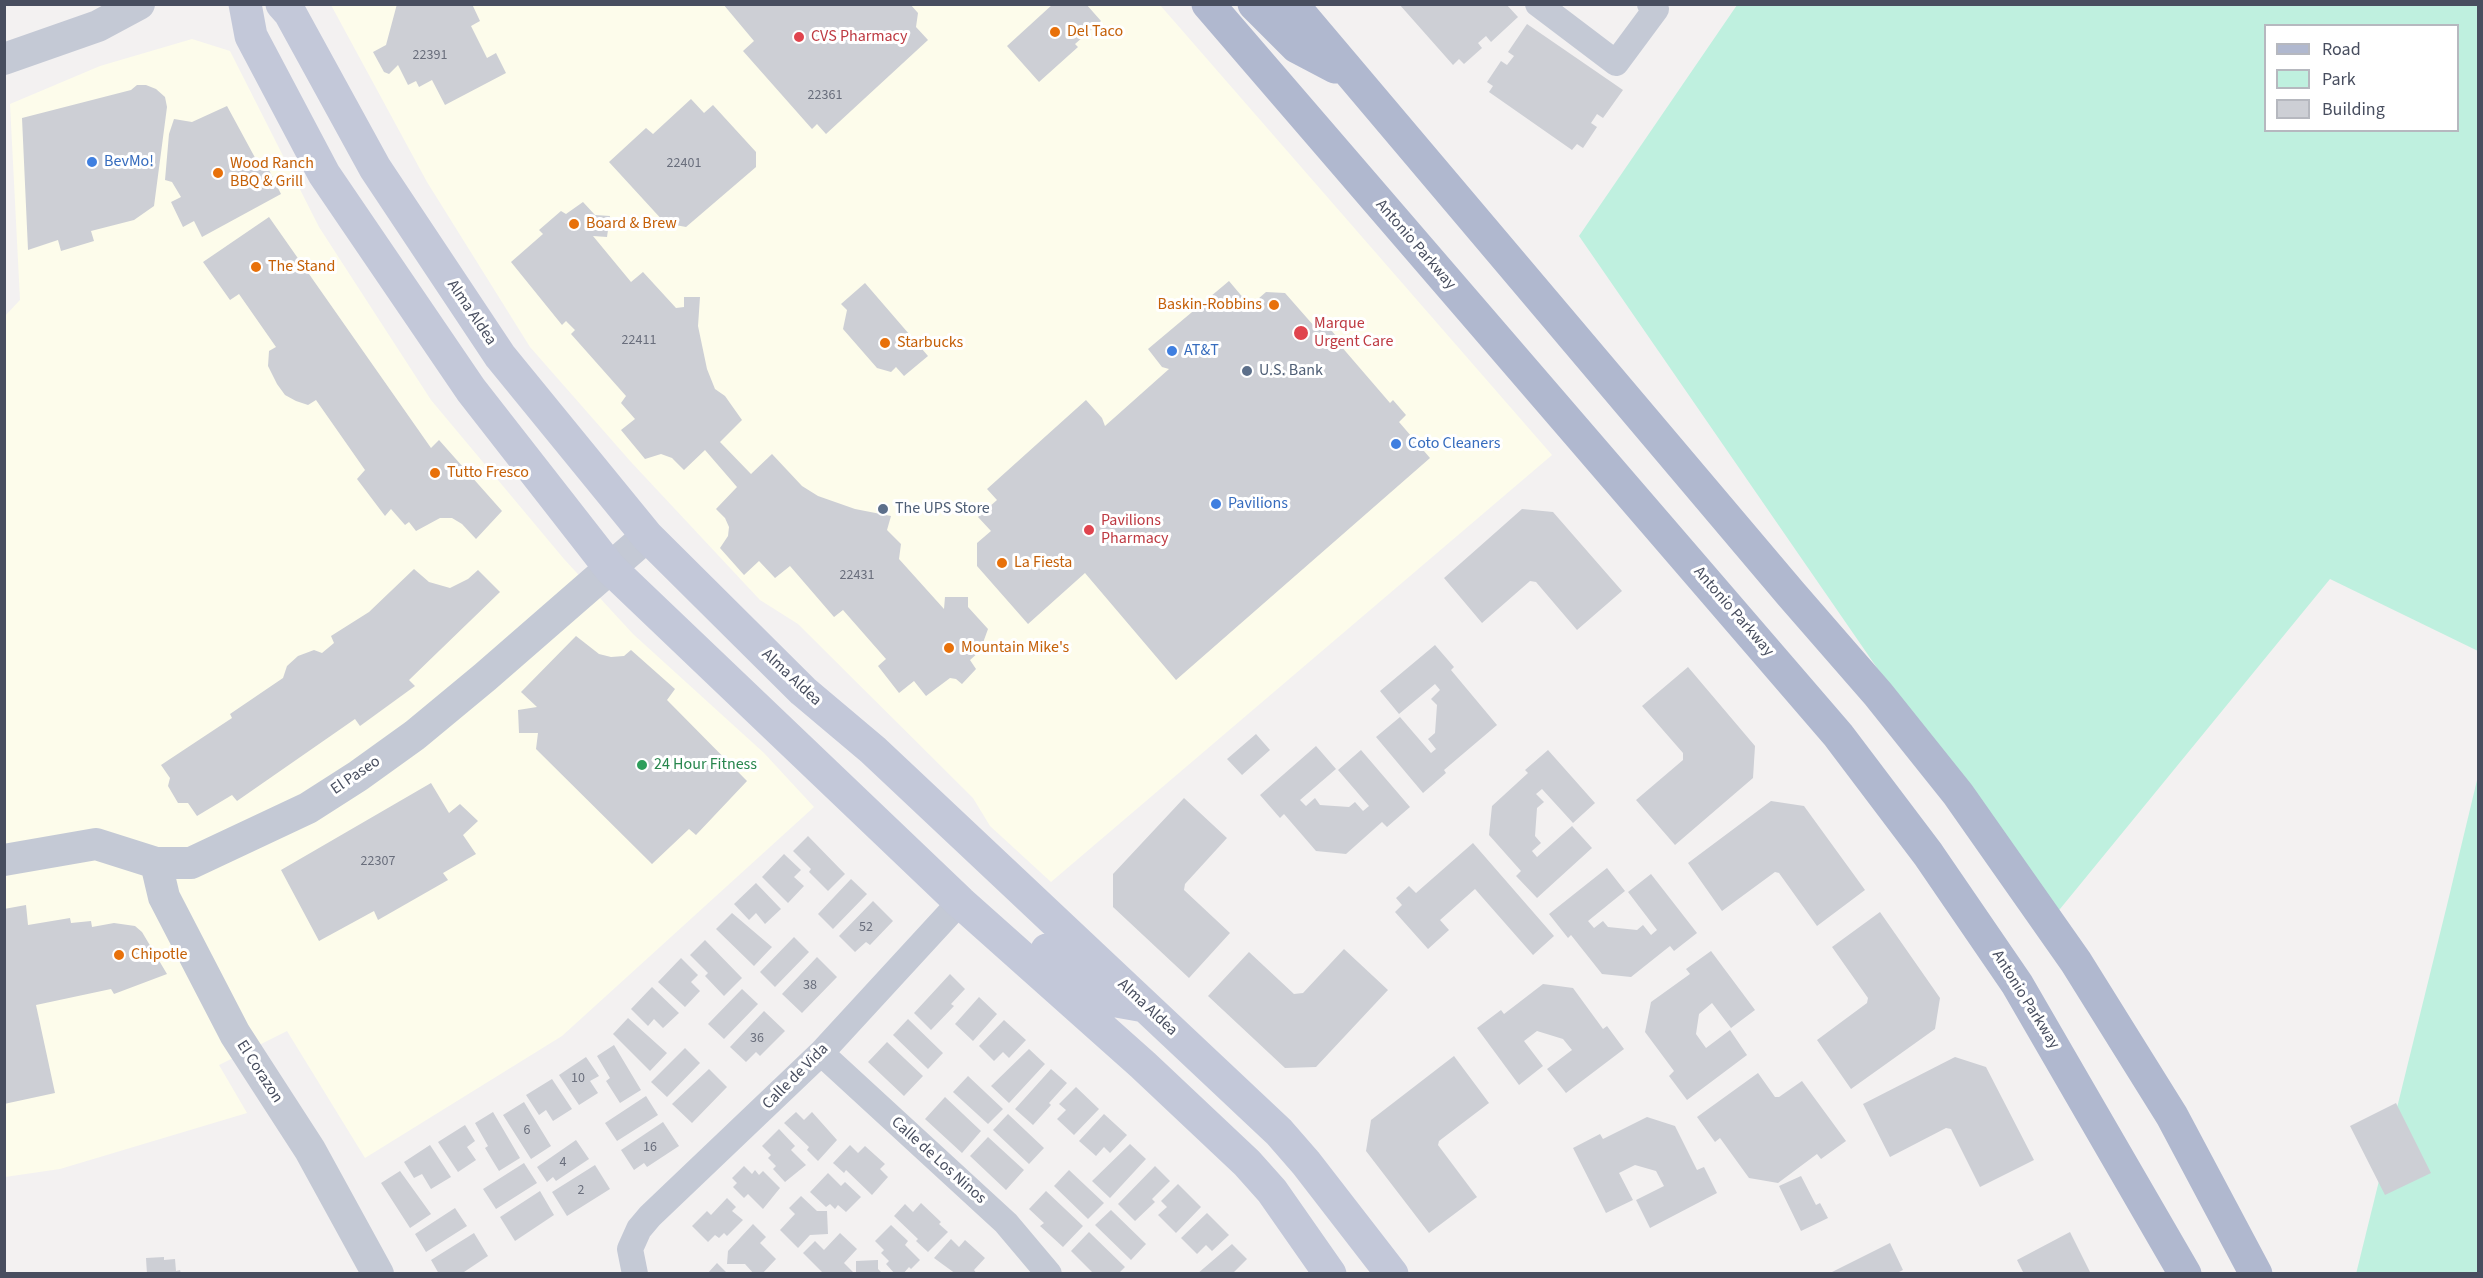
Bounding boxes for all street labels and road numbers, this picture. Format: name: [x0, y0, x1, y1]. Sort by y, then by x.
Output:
street label: Antonio Parkway: [1371, 196, 1459, 294]
street label: Alma Aldea: [442, 277, 500, 349]
street label: Antonio Parkway: [1689, 563, 1777, 661]
street label: Alma Aldea: [757, 645, 825, 711]
street label: El Paseo: [328, 753, 384, 799]
street label: Antonio Parkway: [1987, 947, 2063, 1053]
street label: Alma Aldea: [1113, 975, 1181, 1041]
street label: El Corazon: [232, 1037, 286, 1107]
street label: Calle de Vida: [759, 1040, 833, 1114]
street label: Calle de Los Ninos: [887, 1113, 989, 1209]

